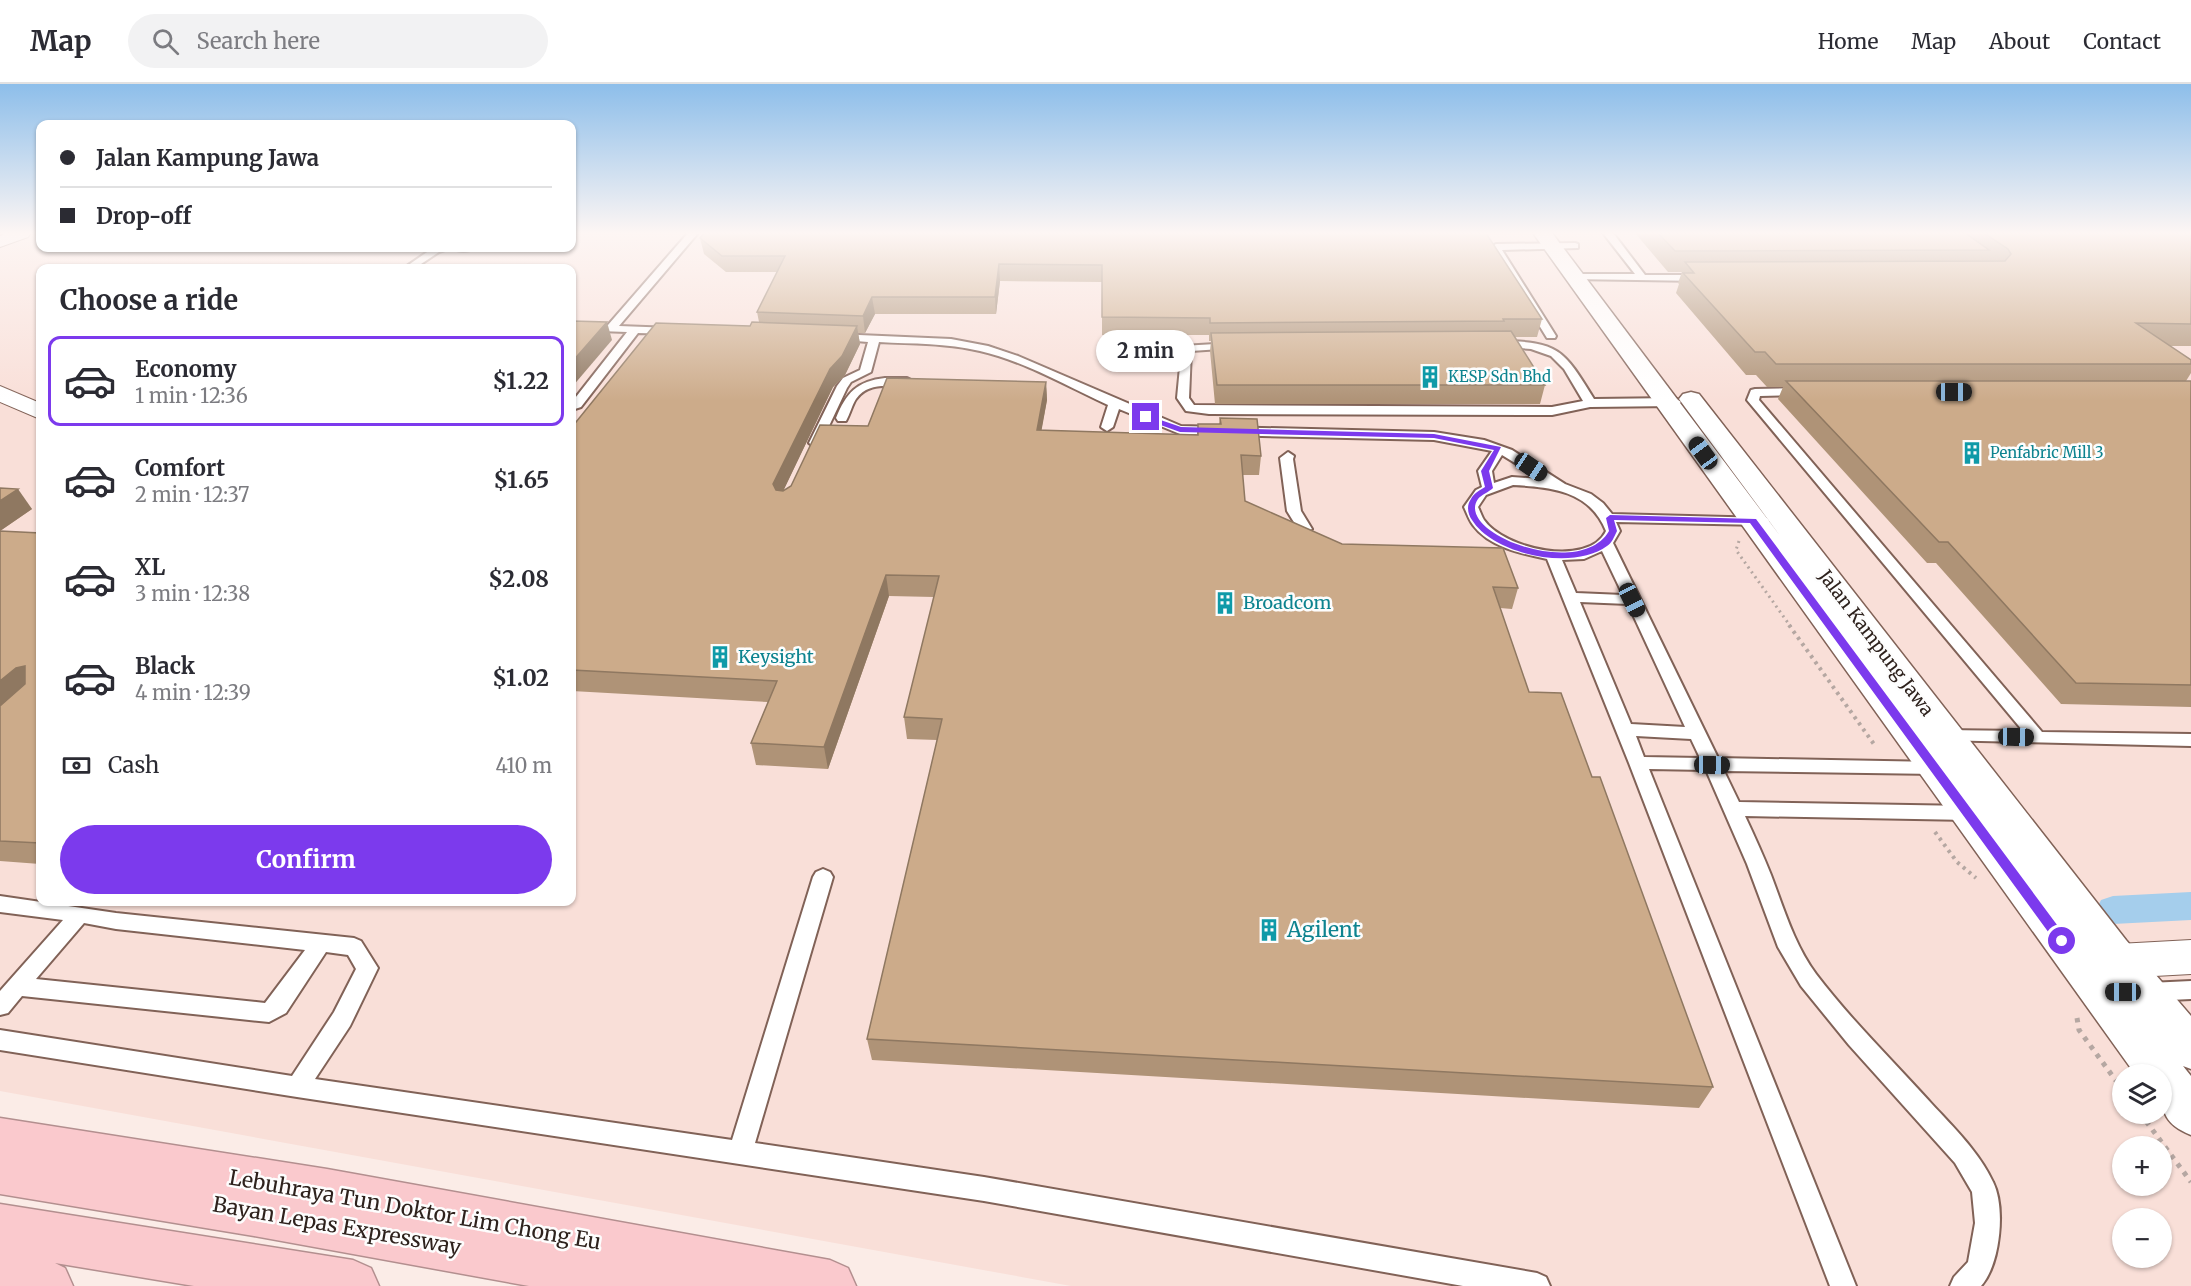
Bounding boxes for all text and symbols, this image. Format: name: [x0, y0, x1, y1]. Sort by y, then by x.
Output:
search box: [128, 14, 548, 68]
text: Map: [30, 23, 92, 59]
icon: search: [149, 25, 182, 58]
text: Search here: [197, 27, 320, 55]
text: Home: [1818, 28, 1878, 55]
text: Map: [1911, 28, 1956, 55]
text: About: [1989, 28, 2050, 55]
text: Contact: [2083, 28, 2161, 55]
text: Jalan Kampung Jawa: [96, 144, 319, 172]
text: Drop-off: [96, 202, 191, 230]
text: Choose a ride: [60, 283, 238, 317]
callout: 2 min: [1096, 330, 1196, 372]
text: 2 min: [1117, 338, 1174, 363]
icon: car: [63, 354, 117, 408]
text: Economy: [135, 355, 236, 383]
building icon: KESP Sdn Bhd: [1417, 364, 1443, 390]
text: $1.22: [493, 367, 549, 395]
place label: KESP Sdn Bhd: [1448, 367, 1551, 386]
text: 1 min · 12:36: [135, 383, 248, 408]
car: [1936, 383, 1972, 401]
route end: [1132, 403, 1159, 430]
car: [1685, 433, 1721, 473]
building icon: Penfabric Mill 3: [1959, 440, 1985, 466]
place label: Penfabric Mill 3: [1990, 443, 2104, 462]
car: [1511, 449, 1551, 485]
icon: car: [63, 453, 117, 507]
text: Comfort: [135, 454, 225, 482]
text: $1.65: [493, 466, 549, 494]
text: 2 min · 12:37: [135, 482, 250, 507]
icon: car: [63, 552, 117, 606]
text: XL: [135, 553, 165, 581]
street label: Jalan Kampung Jawa: [1813, 564, 1939, 721]
text: $2.08: [488, 565, 549, 593]
car: [1616, 580, 1648, 620]
text: 3 min · 12:38: [135, 581, 250, 606]
building icon: Broadcom: [1212, 590, 1238, 616]
place label: Broadcom: [1243, 591, 1331, 614]
building icon: Keysight: [707, 644, 733, 670]
place label: Keysight: [738, 645, 814, 668]
icon: car: [63, 651, 117, 705]
text: Black: [135, 652, 195, 680]
text: $1.02: [492, 664, 549, 692]
text: 4 min · 12:39: [135, 680, 251, 705]
car: [1998, 728, 2034, 746]
icon: cash: [60, 749, 93, 782]
text: Cash: [108, 751, 159, 779]
text: 410 m: [495, 753, 552, 778]
car: [1694, 756, 1730, 774]
button: Confirm: [60, 825, 552, 894]
place label: Agilent: [1286, 916, 1361, 943]
building icon: Agilent: [1256, 917, 1282, 943]
route start: [2048, 927, 2075, 954]
car: [2105, 983, 2141, 1001]
map controls: [2112, 1064, 2172, 1268]
button: layers: [2112, 1064, 2172, 1124]
button: +: [2112, 1136, 2172, 1196]
street label: Lebuhraya Tun Doktor Lim Chong Eu: [227, 1163, 603, 1256]
street label: Bayan Lepas Expressway: [211, 1190, 464, 1261]
button: −: [2112, 1208, 2172, 1268]

